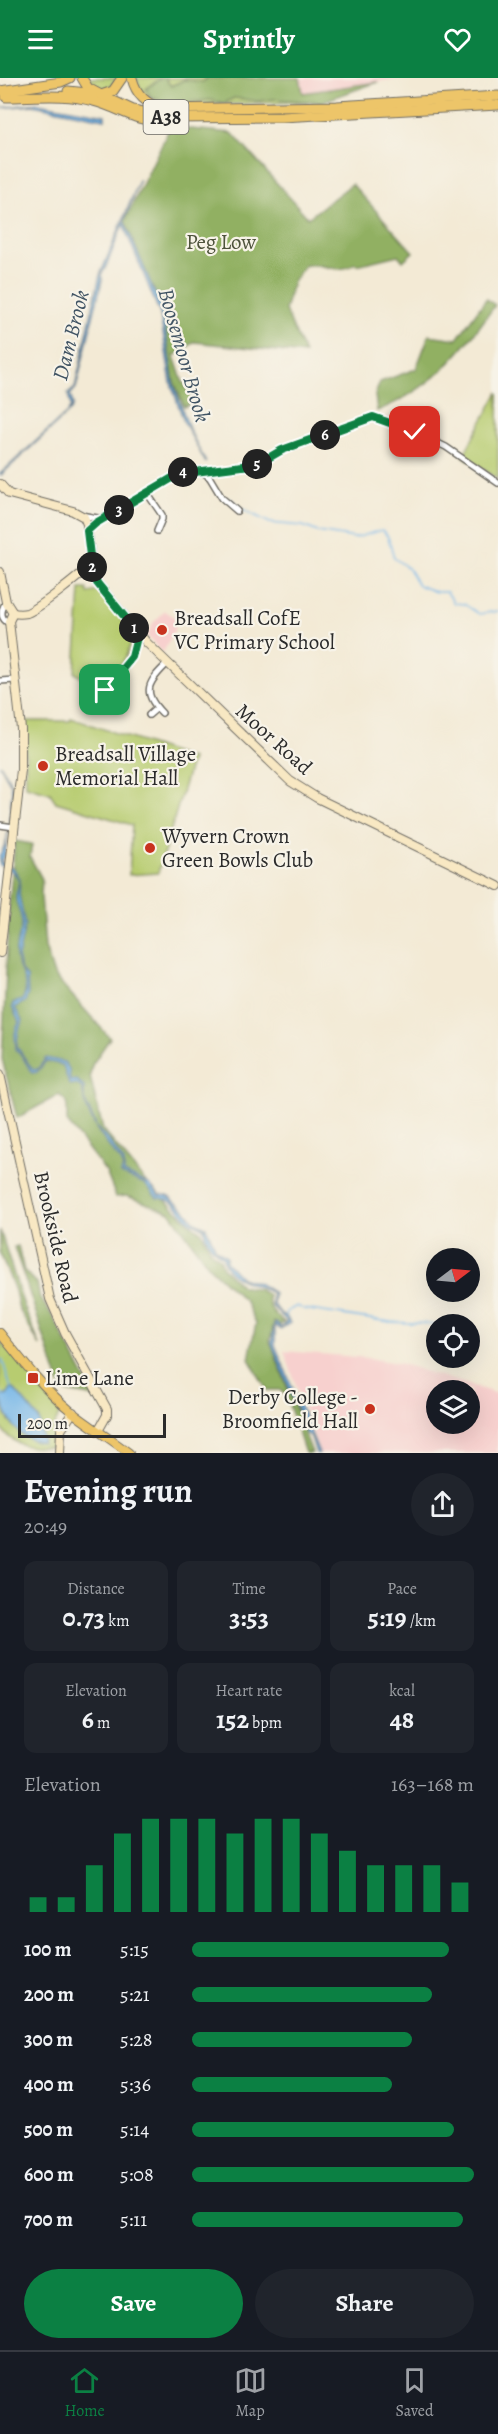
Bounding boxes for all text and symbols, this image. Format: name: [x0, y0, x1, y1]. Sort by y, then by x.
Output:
text: Sprintly: [203, 21, 295, 57]
icon: menu: [24, 23, 57, 56]
icon: heart: [441, 23, 474, 56]
road number: A38: [144, 100, 188, 134]
park label: Peg Low: [186, 228, 256, 256]
water label: Boosemoor Brook: [151, 285, 218, 426]
water label: Dam Brook: [45, 287, 97, 384]
pin: [389, 406, 440, 457]
icon: check: [398, 415, 431, 448]
pin: 6: [310, 420, 340, 450]
text: 6: [321, 424, 329, 446]
pin: 5: [242, 449, 272, 479]
text: 5: [254, 453, 260, 475]
pin: 4: [168, 457, 198, 487]
text: 4: [179, 461, 187, 483]
pin: 3: [104, 495, 134, 525]
text: 3: [116, 499, 122, 521]
pin: 2: [77, 552, 107, 582]
text: 2: [88, 556, 96, 578]
place label: Breadsall CofE VC Primary School: [173, 604, 335, 656]
pin: 1: [119, 613, 149, 643]
text: 1: [131, 617, 137, 639]
marker: Breadsall CofE VC Primary School: [155, 623, 169, 637]
pin: [79, 664, 130, 715]
icon: arrive: [88, 673, 121, 706]
street label: Moor Road: [230, 697, 319, 781]
place label: Breadsall Village Memorial Hall: [55, 740, 196, 792]
marker: Breadsall Village Memorial Hall: [36, 759, 50, 773]
place label: Wyvern Crown Green Bowls Club: [161, 822, 313, 874]
marker: Wyvern Crown Green Bowls Club: [143, 841, 157, 855]
street label: Brookside Road: [27, 1168, 85, 1306]
north arrow: [426, 1248, 480, 1302]
map controls: [426, 1248, 480, 1434]
button: locate: [426, 1314, 480, 1368]
place label: Lime Lane: [45, 1364, 134, 1392]
marker: Lime Lane: [26, 1371, 40, 1385]
button: layers: [426, 1380, 480, 1434]
place label: Derby College - Broomfield Hall: [222, 1383, 358, 1435]
marker: Derby College - Broomfield Hall: [363, 1402, 377, 1416]
scale bar: [18, 1411, 166, 1438]
text: 200 m: [27, 1413, 68, 1435]
text: Evening run: [24, 1468, 193, 1513]
button: share: [411, 1473, 474, 1536]
text: 20:49: [24, 1513, 67, 1540]
text: Distance: [67, 1578, 125, 1600]
text: Time: [232, 1578, 266, 1600]
text: Pace: [387, 1578, 417, 1600]
text: 0.73: [63, 1600, 105, 1635]
text: 3:53: [229, 1600, 269, 1635]
text: 5:19: [368, 1600, 406, 1635]
text: km: [105, 1610, 129, 1632]
text: /km: [406, 1610, 436, 1632]
text: Elevation: [65, 1680, 127, 1702]
text: Heart rate: [216, 1680, 282, 1702]
text: kcal: [389, 1680, 415, 1702]
text: 6: [82, 1702, 94, 1737]
text: 152: [216, 1702, 249, 1737]
text: 48: [390, 1702, 414, 1737]
text: m: [94, 1712, 110, 1734]
text: bpm: [249, 1712, 282, 1734]
text: Elevation: [24, 1771, 101, 1798]
text: 163–168 m: [391, 1771, 474, 1798]
text: 100 m: [24, 1936, 72, 1963]
text: 5:15: [120, 1936, 149, 1963]
text: 200 m: [24, 1981, 74, 2008]
text: 5:21: [120, 1981, 150, 2008]
text: 300 m: [24, 2026, 73, 2053]
text: 5:28: [120, 2026, 153, 2053]
text: 400 m: [24, 2071, 74, 2098]
text: 5:36: [120, 2071, 151, 2098]
text: 500 m: [24, 2116, 73, 2143]
text: 5:14: [120, 2116, 149, 2143]
text: 600 m: [24, 2161, 74, 2188]
text: 5:08: [120, 2161, 154, 2188]
text: 700 m: [24, 2206, 73, 2233]
text: 5:11: [120, 2206, 147, 2233]
button: Save: [24, 2269, 243, 2338]
button: Share: [255, 2269, 474, 2338]
tab: Home: [64, 2364, 105, 2422]
tab: Map: [234, 2364, 267, 2422]
tab: Saved: [396, 2364, 434, 2422]

